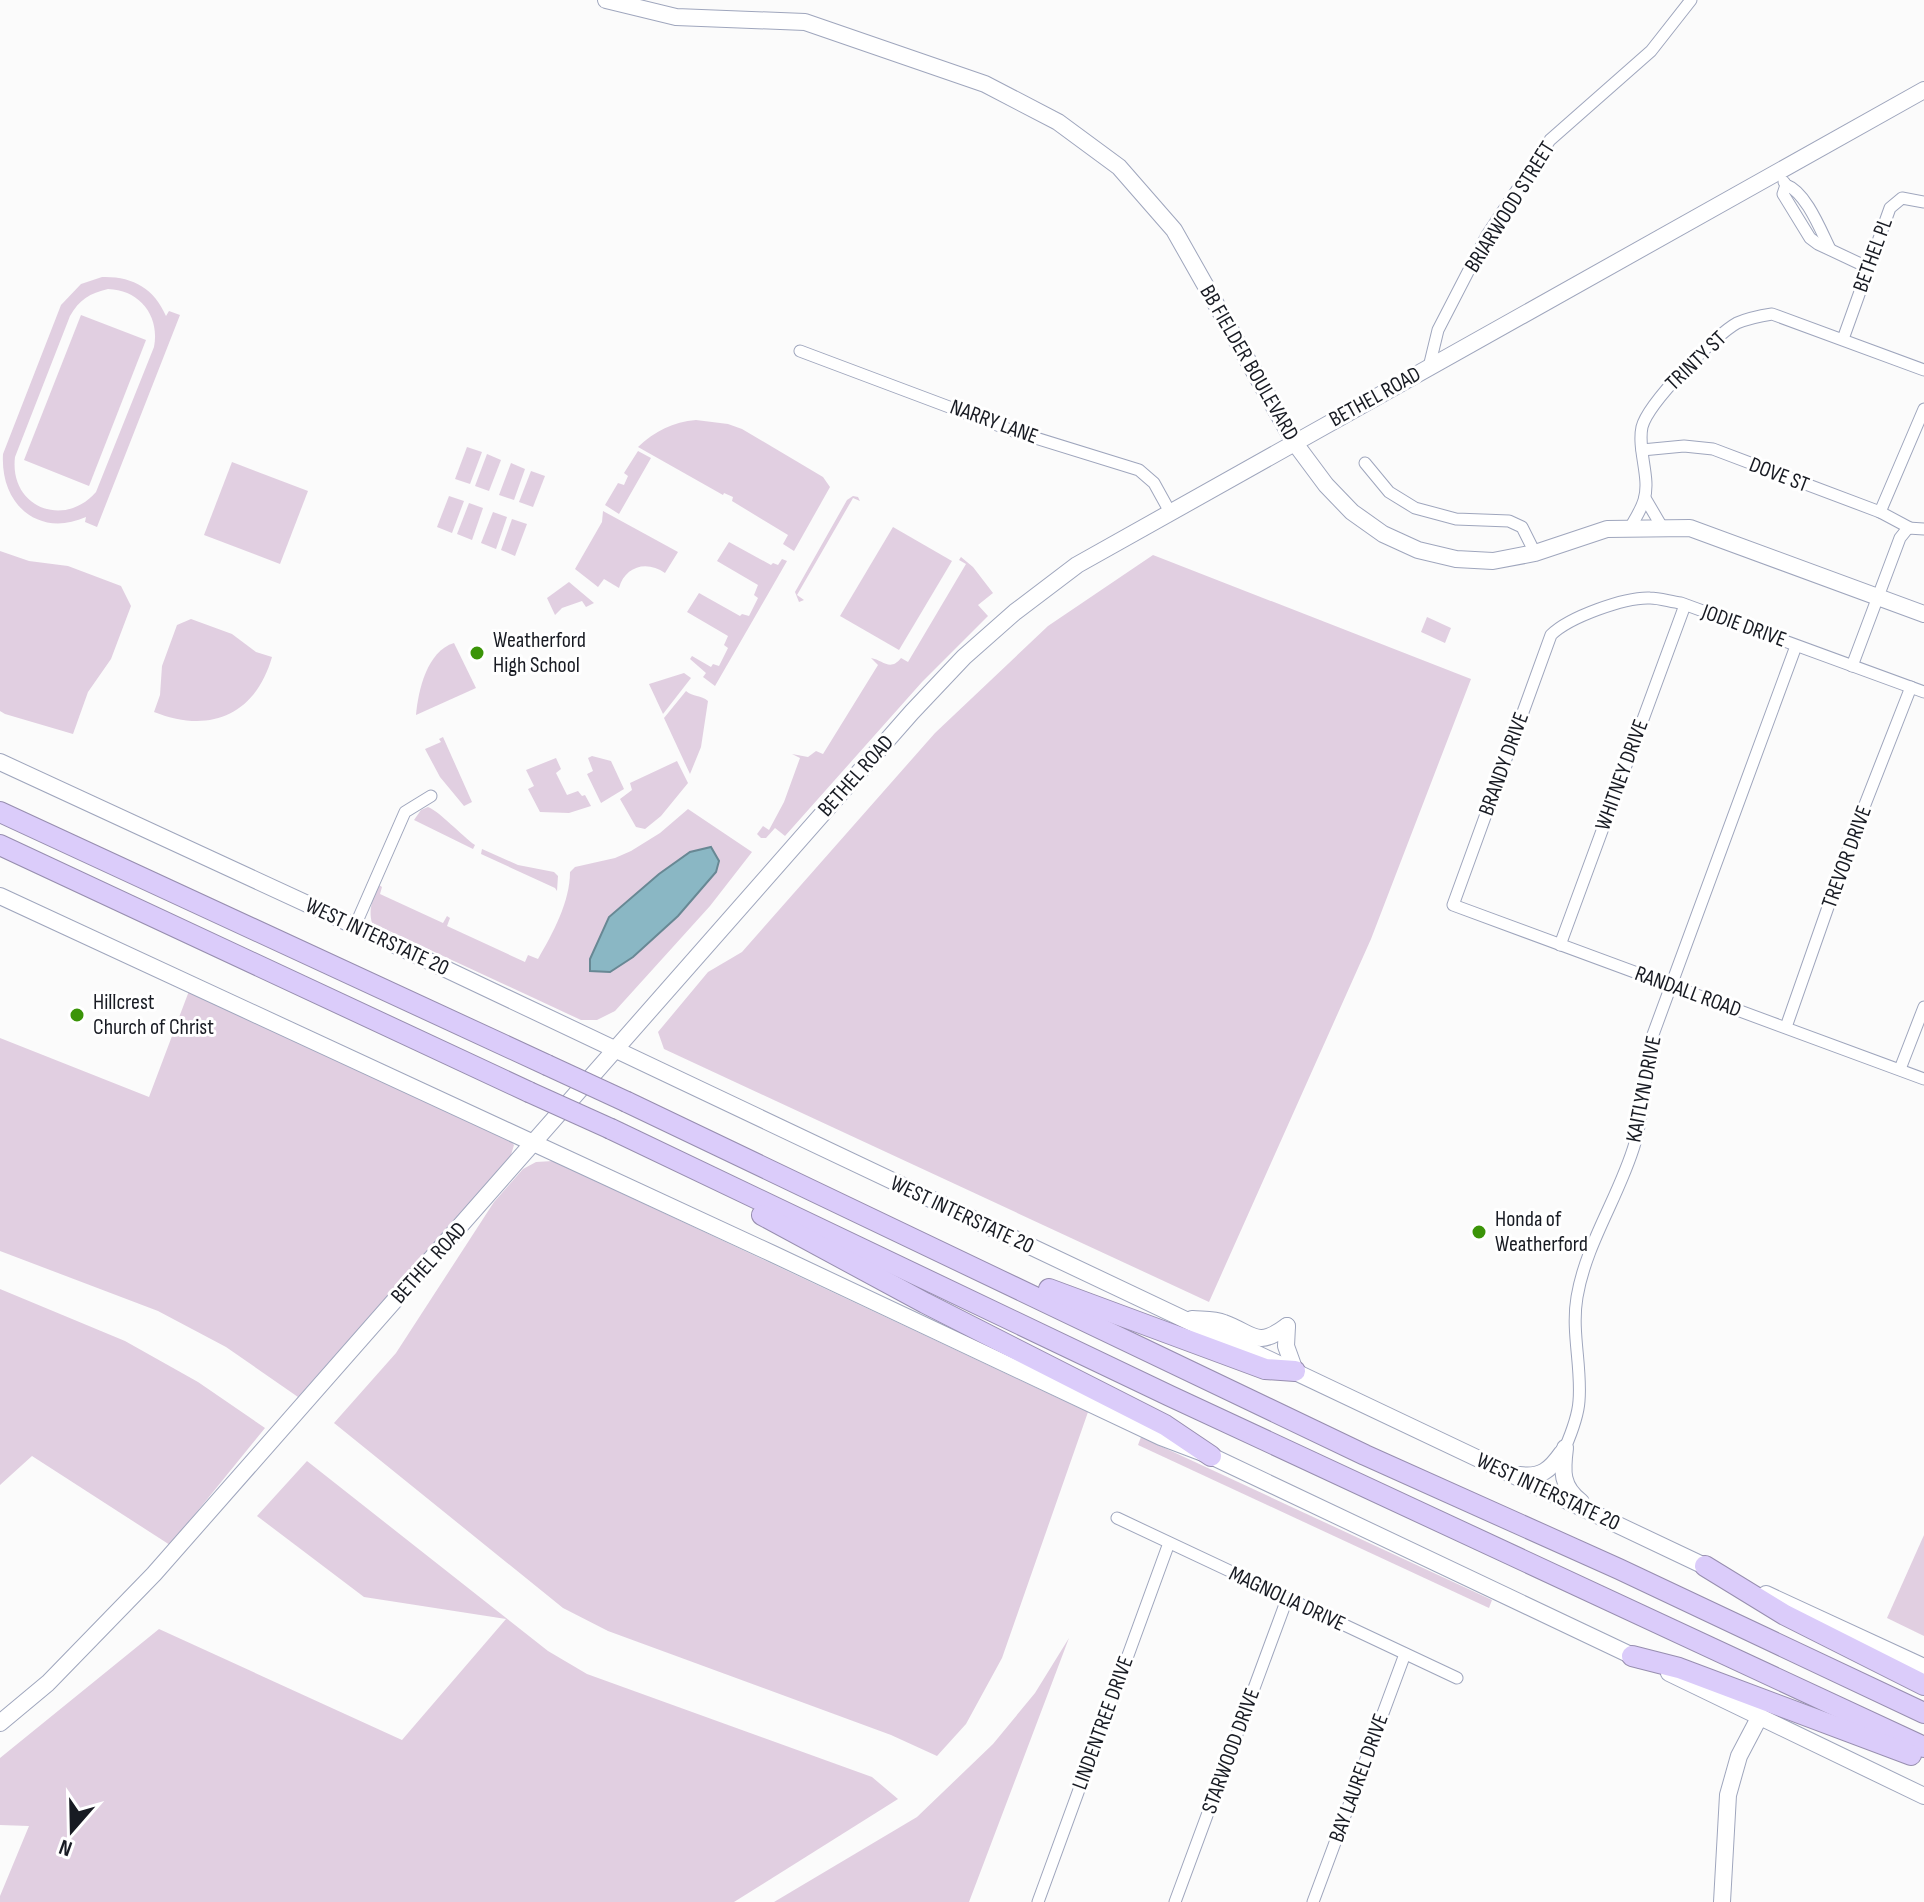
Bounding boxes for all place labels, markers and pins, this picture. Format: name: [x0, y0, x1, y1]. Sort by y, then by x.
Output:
place label: Weatherford High School: [493, 627, 586, 679]
marker: Weatherford High School: [468, 644, 486, 662]
place label: Hillcrest Church of Christ: [93, 989, 214, 1041]
marker: Hillcrest Church of Christ: [68, 1006, 86, 1024]
place label: Honda of Weatherford: [1495, 1206, 1588, 1258]
marker: Honda of Weatherford: [1470, 1223, 1488, 1241]

